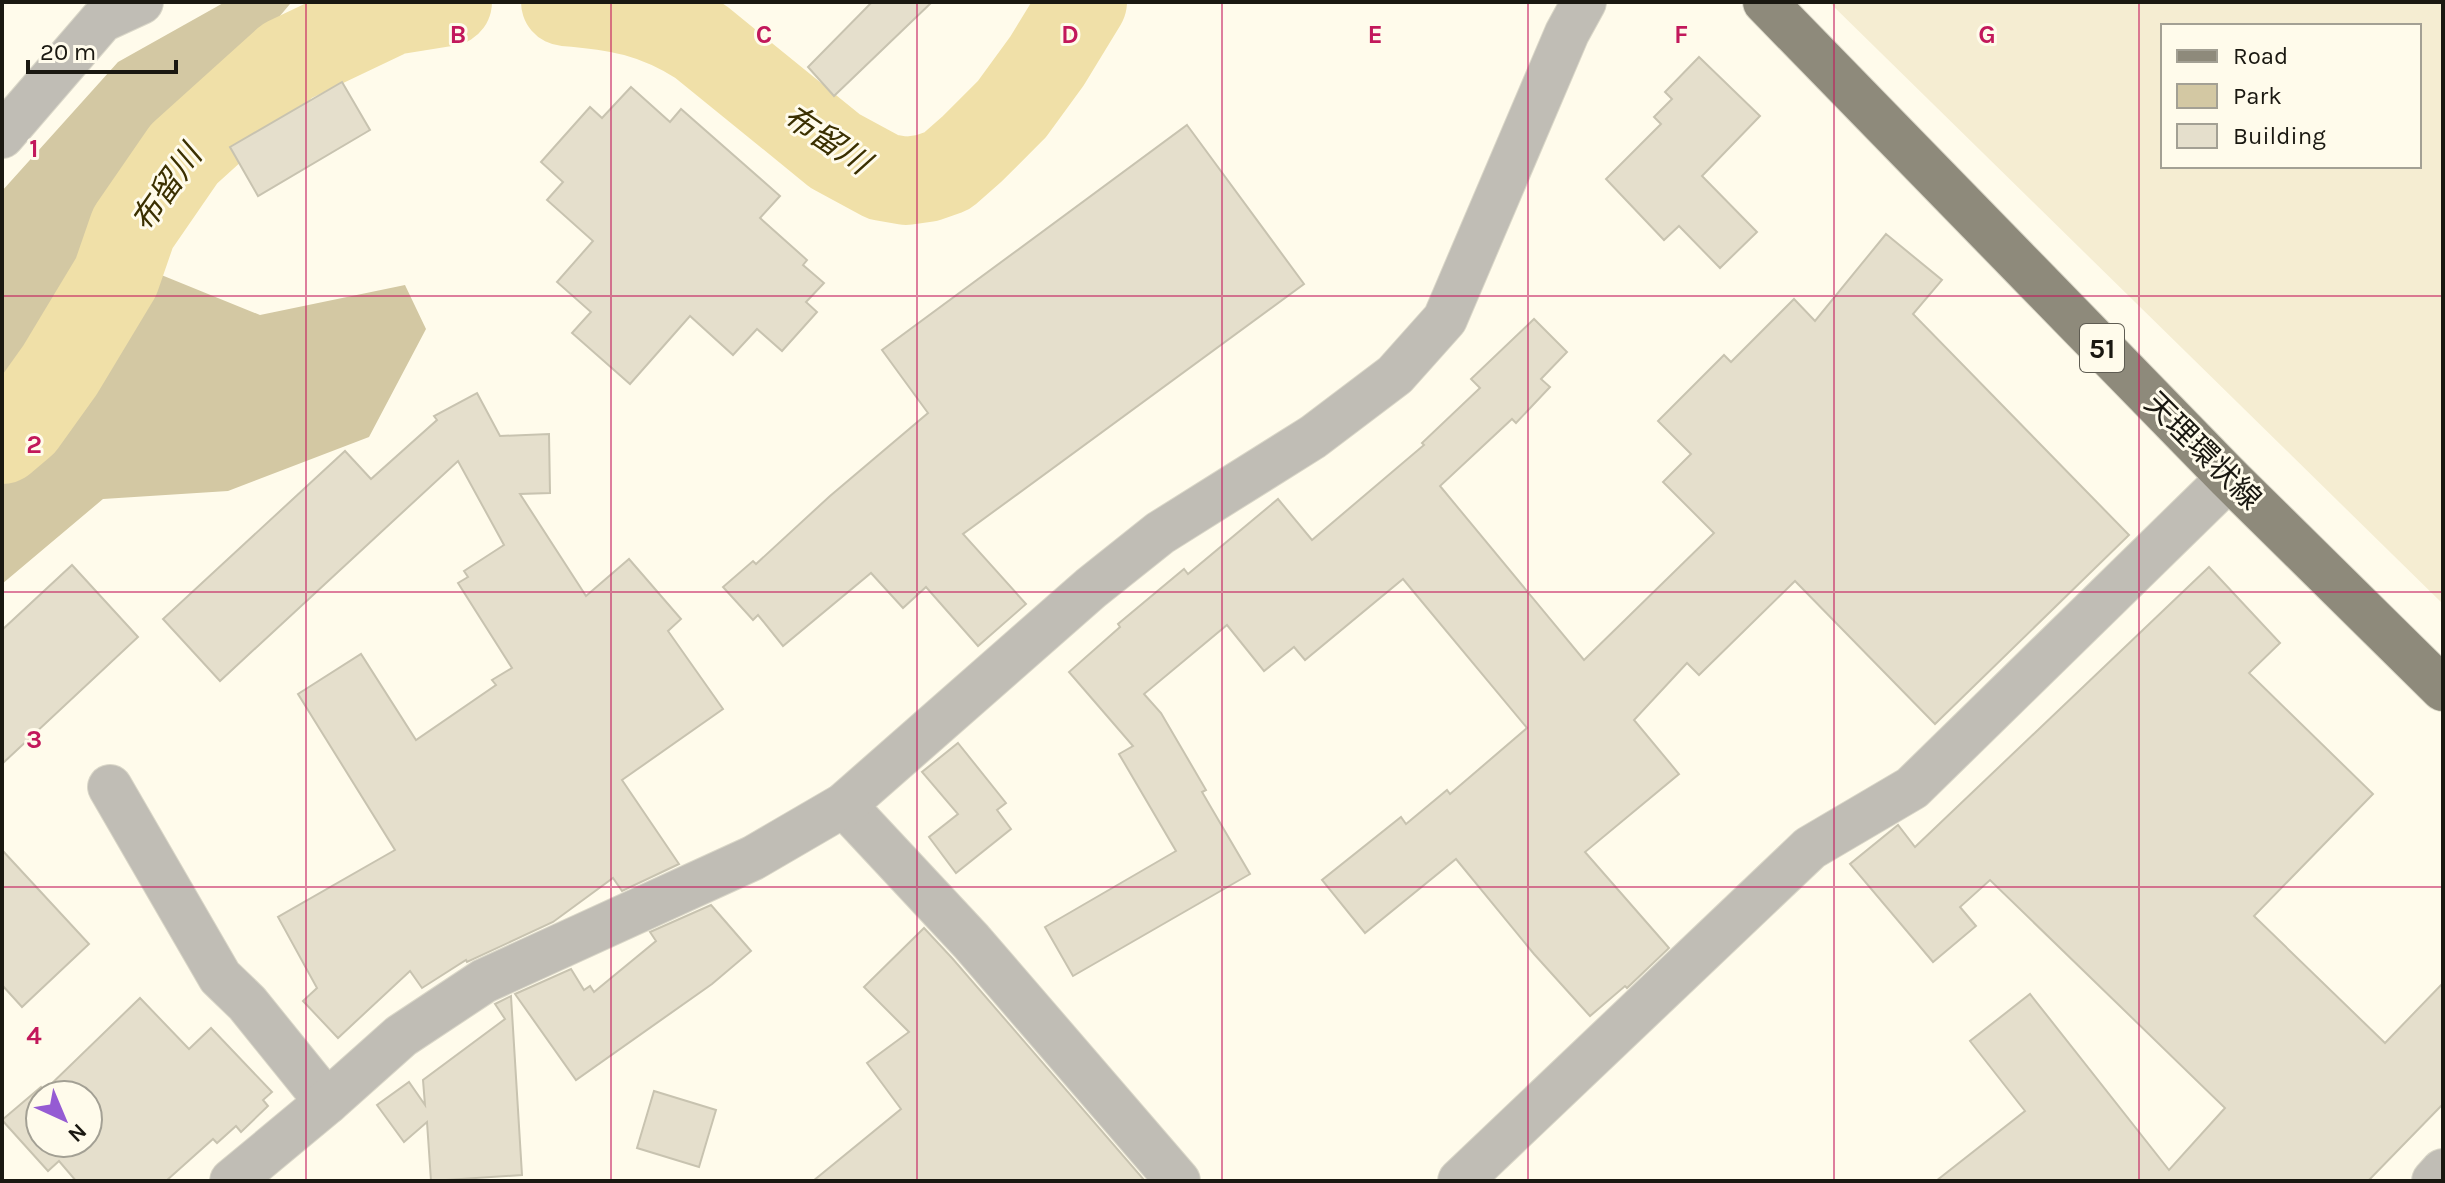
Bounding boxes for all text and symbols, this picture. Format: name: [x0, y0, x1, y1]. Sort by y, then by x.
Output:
text: B: [450, 19, 466, 50]
text: C: [756, 19, 772, 50]
text: D: [1061, 19, 1079, 50]
text: E: [1367, 19, 1383, 50]
text: F: [1674, 19, 1688, 50]
text: G: [1978, 19, 1996, 50]
scale bar: [28, 24, 176, 74]
legend: [2161, 24, 2421, 168]
text: 20 m: [40, 38, 96, 66]
text: Road: [2233, 42, 2288, 70]
text: Park: [2233, 82, 2282, 110]
water label: 布留川: [777, 97, 879, 183]
text: Building: [2233, 122, 2326, 150]
text: 1: [29, 133, 39, 164]
water label: 布留川: [124, 136, 211, 238]
road number: 51: [2080, 324, 2124, 372]
street label: 天理環状線: [2137, 385, 2269, 517]
text: 2: [26, 429, 42, 460]
text: 3: [26, 724, 42, 755]
text: 4: [26, 1020, 42, 1051]
north arrow: [24, 1079, 104, 1159]
text: N: [62, 1118, 92, 1148]

